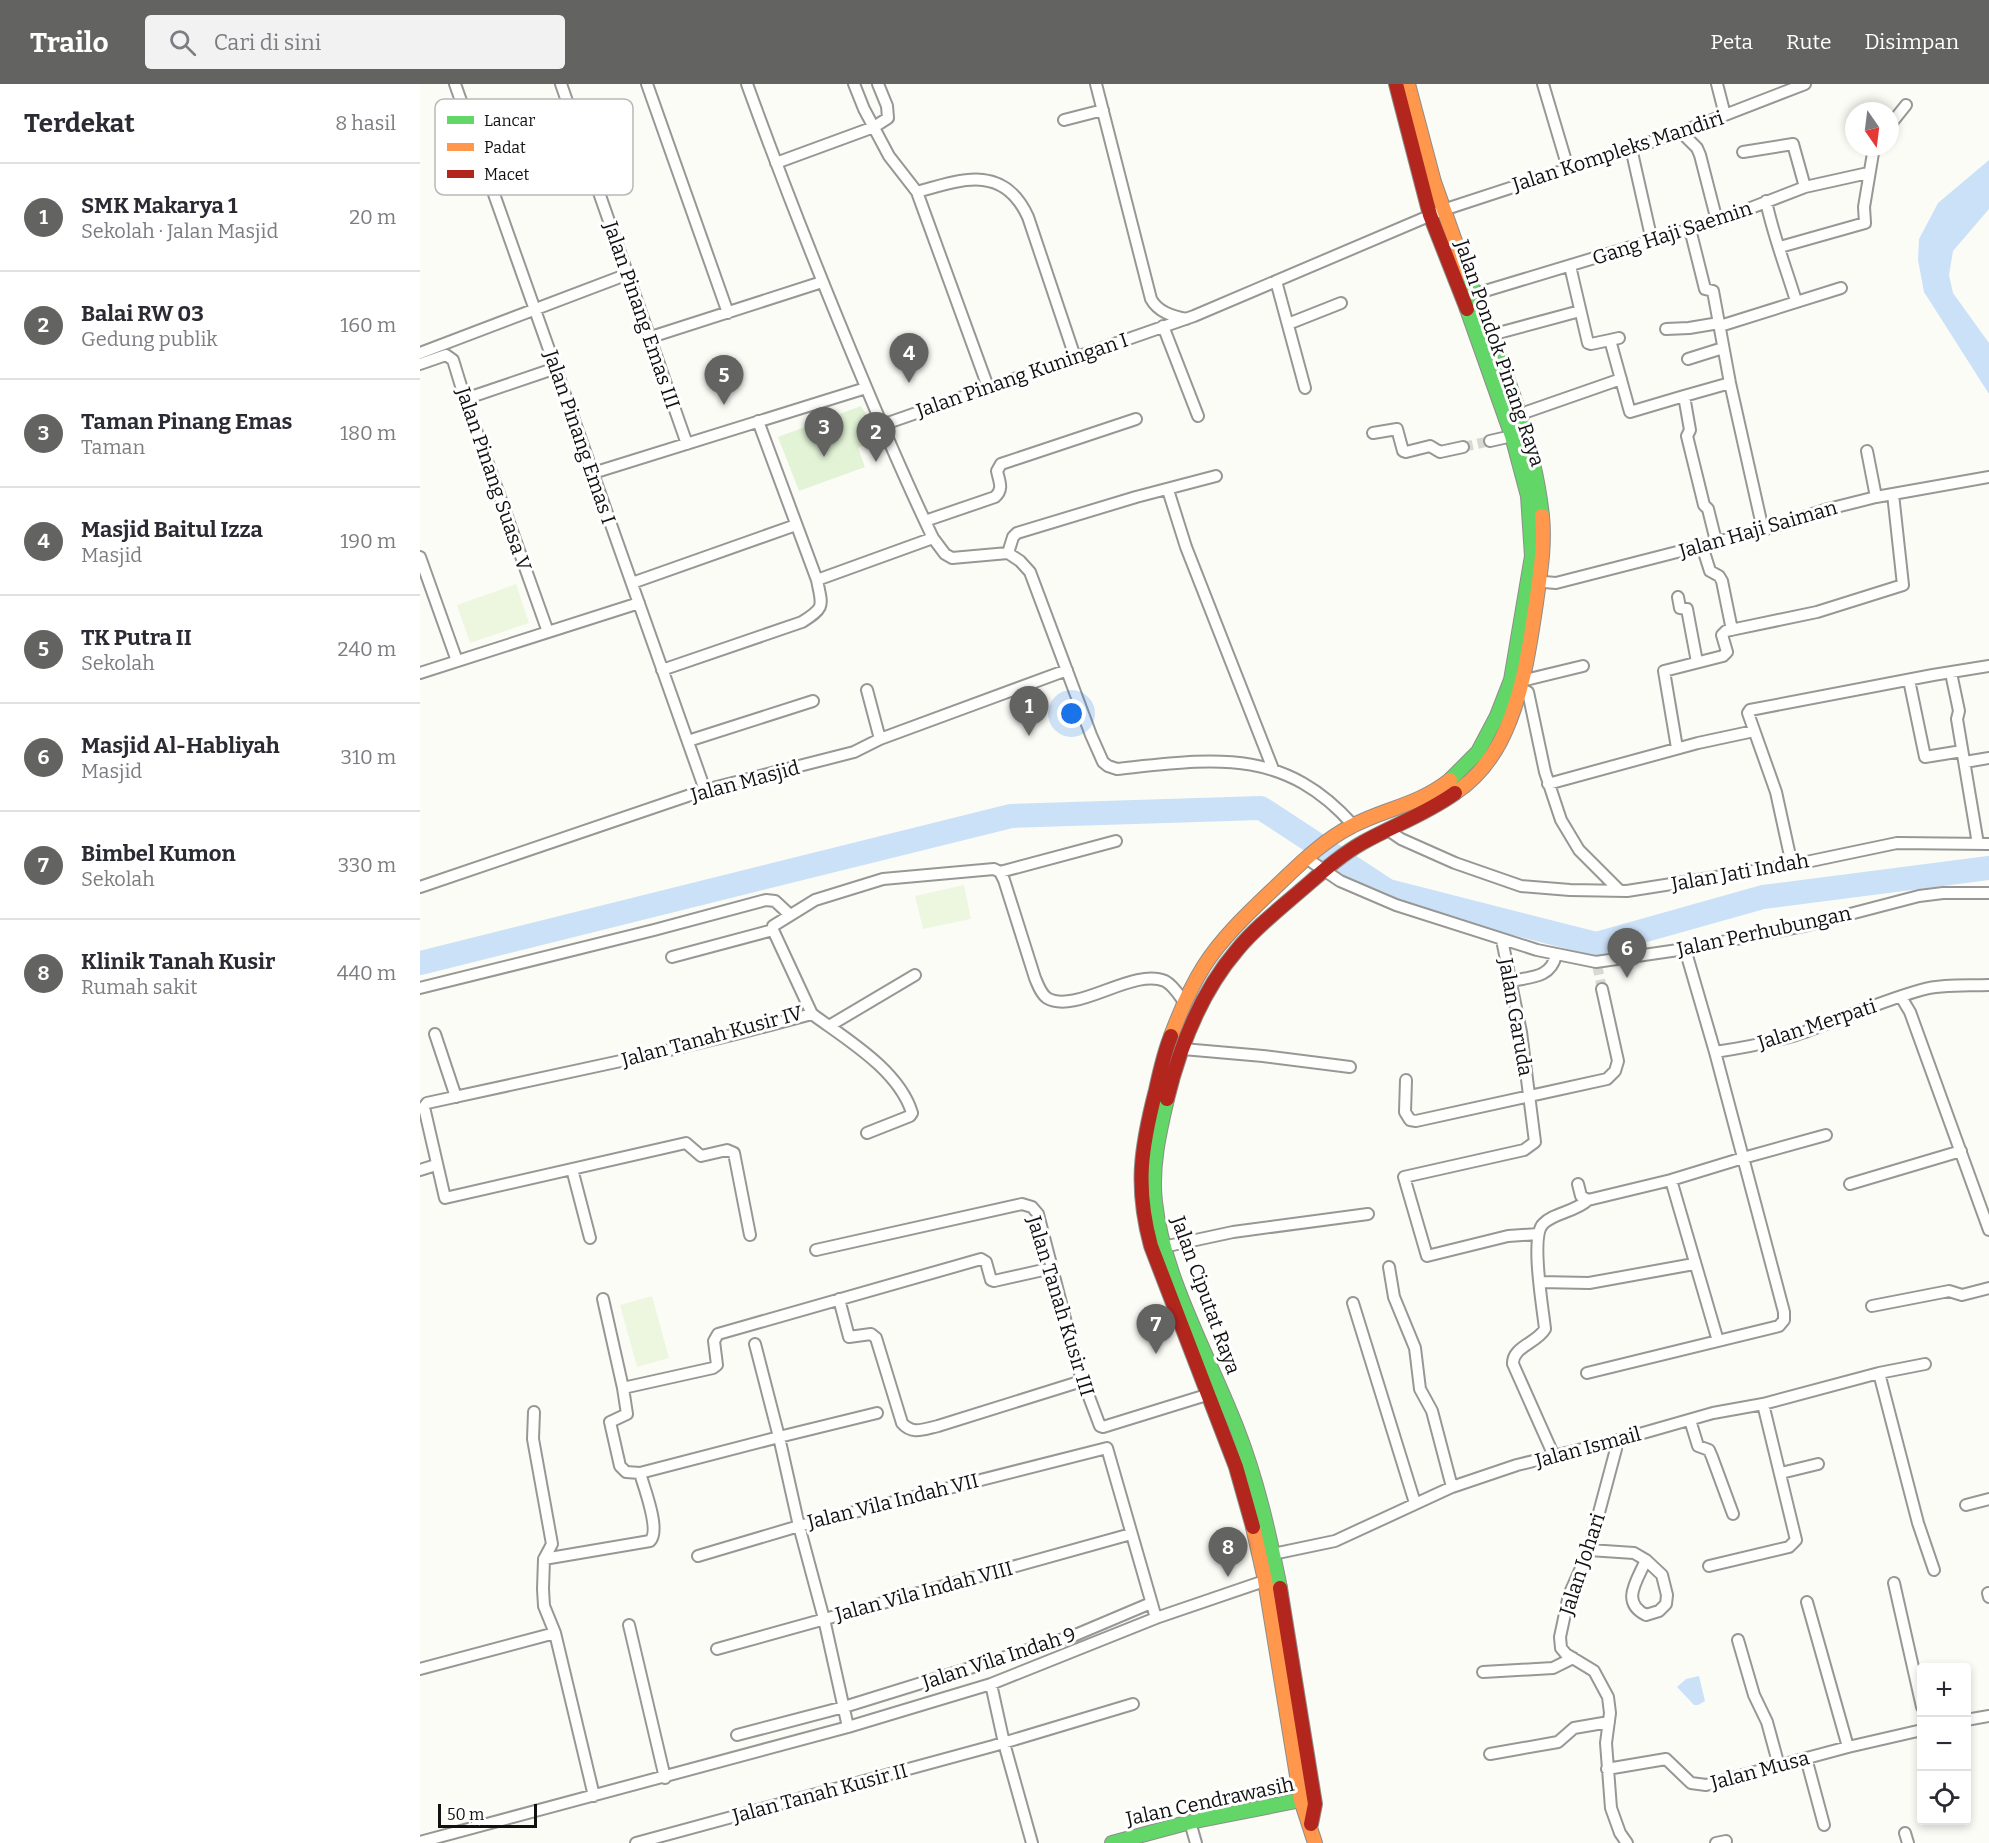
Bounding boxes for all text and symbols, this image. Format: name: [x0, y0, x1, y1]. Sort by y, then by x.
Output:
search box: [145, 15, 565, 69]
text: Trailo: [30, 26, 109, 59]
icon: search: [166, 26, 199, 59]
text: Cari di sini: [214, 29, 321, 56]
text: Peta: [1711, 29, 1753, 55]
text: Rute: [1786, 29, 1831, 55]
text: Disimpan: [1864, 29, 1959, 55]
legend: [435, 99, 633, 195]
north arrow: [1845, 102, 1899, 156]
street label: Jalan Kompleks Mandiri: [1508, 106, 1727, 197]
text: Terdekat: [24, 108, 135, 139]
text: 8 hasil: [335, 111, 396, 135]
text: Lancar: [484, 111, 535, 130]
text: Padat: [484, 138, 526, 157]
text: Macet: [484, 165, 529, 184]
text: SMK Makarya 1: [81, 192, 237, 219]
street label: Gang Haji Saemin: [1589, 196, 1755, 271]
text: 1: [39, 205, 48, 229]
text: 20 m: [349, 205, 396, 229]
street label: Jalan Pinang Emas III: [598, 217, 685, 412]
text: Sekolah · Jalan Masjid: [81, 219, 278, 243]
street label: Jalan Pondok Pinang Raya: [1450, 236, 1550, 470]
text: Balai RW 03: [81, 300, 204, 327]
text: 2: [38, 313, 49, 337]
text: 160 m: [340, 313, 396, 337]
text: Gedung publik: [81, 327, 218, 351]
street label: Jalan Pinang Kuningan I: [912, 327, 1131, 423]
pin: 4: [890, 334, 928, 383]
street label: Jalan Pinang Emas I: [539, 346, 621, 527]
pin: 5: [704, 356, 744, 405]
street label: Jalan Pinang Suasa V: [451, 383, 537, 574]
text: Taman Pinang Emas: [81, 408, 292, 435]
pin: 3: [804, 408, 844, 457]
pin: 2: [856, 412, 896, 462]
text: 3: [38, 421, 49, 445]
text: 180 m: [340, 421, 396, 445]
text: Taman: [81, 435, 145, 459]
street label: Jalan Haji Saiman: [1675, 495, 1840, 564]
text: Masjid Baitul Izza: [81, 516, 263, 543]
text: 4: [37, 529, 50, 553]
text: 190 m: [340, 529, 396, 553]
text: Masjid: [81, 543, 142, 567]
text: TK Putra II: [81, 624, 192, 651]
text: 5: [38, 637, 49, 661]
text: 240 m: [338, 637, 396, 661]
text: Sekolah: [81, 651, 155, 675]
pin: 1: [1010, 686, 1048, 736]
your location: [1057, 699, 1086, 728]
text: Masjid Al-Habliyah: [81, 732, 280, 759]
text: 6: [38, 745, 49, 769]
text: 310 m: [341, 745, 396, 769]
street label: Jalan Masjid: [687, 755, 802, 808]
text: Masjid: [81, 759, 142, 783]
text: Bimbel Kumon: [81, 840, 236, 867]
street label: Jalan Jati Indah: [1668, 848, 1811, 896]
text: 7: [38, 853, 49, 877]
text: 330 m: [338, 853, 396, 877]
text: Sekolah: [81, 867, 155, 891]
street label: Jalan Perhubungan: [1674, 901, 1854, 961]
pin: 6: [1608, 928, 1646, 978]
text: Klinik Tanah Kusir: [81, 948, 275, 975]
street label: Jalan Garuda: [1494, 955, 1538, 1078]
text: 8: [37, 961, 50, 985]
text: 440 m: [337, 961, 396, 985]
text: Rumah sakit: [81, 975, 197, 999]
street label: Jalan Merpati: [1754, 994, 1879, 1055]
street label: Jalan Tanah Kusir IV: [618, 1000, 805, 1072]
street label: Jalan Tanah Kusir III: [1022, 1212, 1100, 1399]
street label: Jalan Ciputat Raya: [1166, 1212, 1246, 1377]
pin: 7: [1136, 1304, 1176, 1354]
street label: Jalan Ismail: [1532, 1421, 1644, 1473]
street label: Jalan Vila Indah VII: [804, 1468, 981, 1534]
street label: Jalan Johari: [1554, 1510, 1610, 1619]
pin: 8: [1208, 1528, 1248, 1577]
street label: Jalan Vila Indah VIII: [832, 1556, 1015, 1626]
street label: Jalan Vila Indah 9: [918, 1622, 1079, 1694]
map controls: [1917, 1663, 1971, 1825]
button: +: [1917, 1663, 1971, 1717]
button: −: [1917, 1717, 1971, 1771]
street label: Jalan Musa: [1707, 1745, 1812, 1795]
street label: Jalan Tanah Kusir II: [729, 1758, 910, 1828]
street label: Jalan Cendrawasih: [1123, 1771, 1297, 1831]
button: locate: [1917, 1771, 1971, 1825]
scale bar: [438, 1801, 537, 1828]
text: 50 m: [447, 1805, 484, 1824]

